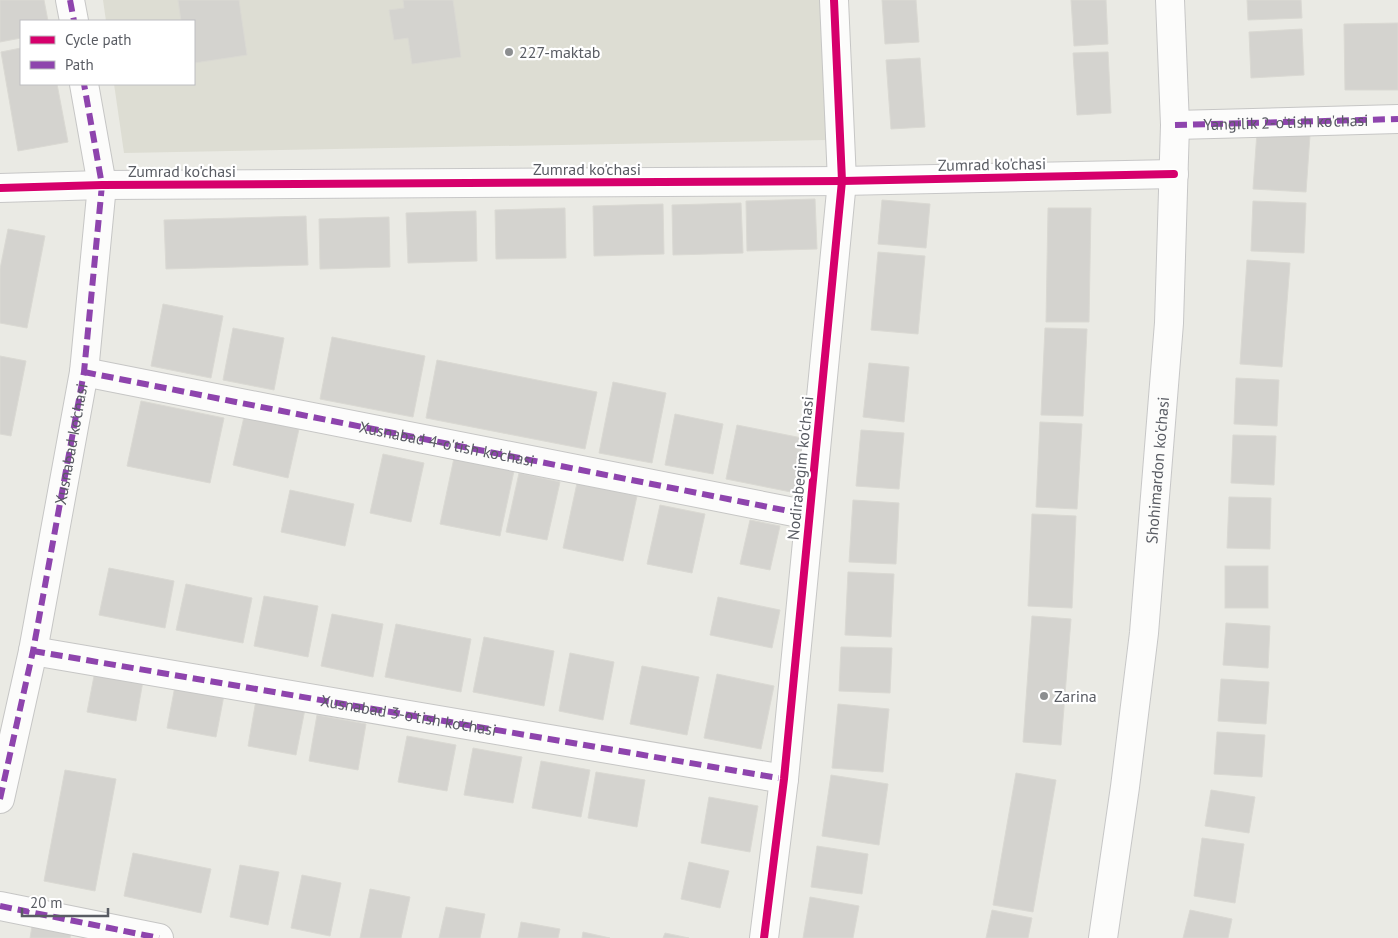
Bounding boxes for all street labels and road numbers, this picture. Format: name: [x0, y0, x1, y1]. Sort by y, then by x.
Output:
street label: Yangilik 2-o'tish ko'chasi: [1203, 110, 1369, 134]
street label: Zumrad ko'chasi: [938, 153, 1046, 175]
street label: Zumrad ko'chasi: [533, 159, 641, 179]
street label: Zumrad ko'chasi: [128, 161, 236, 181]
street label: Xusnabad ko'chasi: [50, 382, 92, 506]
street label: Nodirabegim ko'chasi: [783, 395, 817, 541]
street label: Shohimardon ko'chasi: [1141, 396, 1173, 545]
street label: Xusnabad 4-o'tish ko'chasi: [358, 417, 536, 471]
street label: Xusnabad 3-o'tish ko'chasi: [319, 690, 498, 740]

